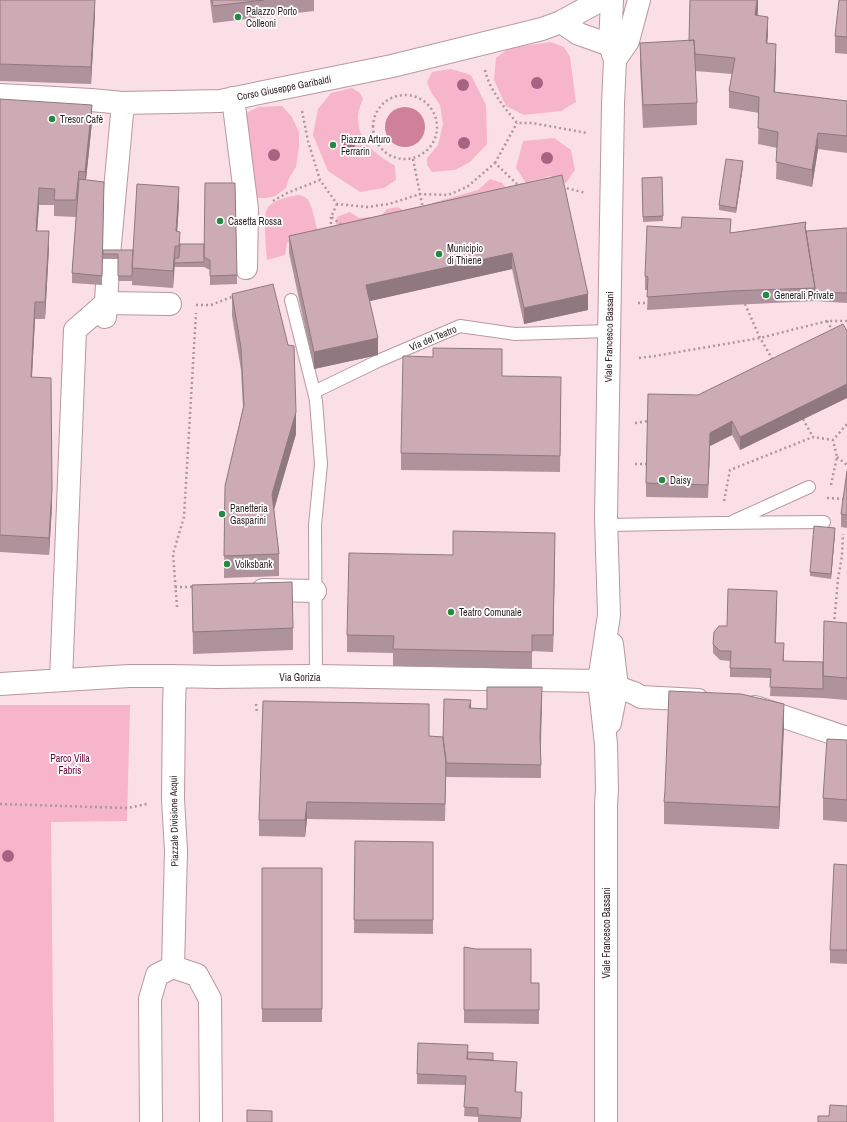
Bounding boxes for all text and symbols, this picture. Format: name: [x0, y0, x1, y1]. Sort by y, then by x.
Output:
place label: Palazzo Porto Colleoni: [246, 5, 297, 30]
marker: Palazzo Porto Colleoni: [233, 12, 243, 22]
street label: Corso Giuseppe Garibaldi: [236, 72, 332, 104]
place label: Tresor Cafè: [60, 113, 103, 126]
marker: Tresor Cafè: [47, 114, 57, 124]
place label: Piazza Arturo Ferrarin: [341, 133, 391, 158]
marker: Piazza Arturo Ferrarin: [328, 140, 338, 150]
place label: Casetta Rossa: [228, 215, 282, 228]
marker: Casetta Rossa: [215, 216, 225, 226]
place label: Municipio di Thiene: [447, 242, 483, 267]
marker: Municipio di Thiene: [434, 249, 444, 259]
place label: Generali Private: [774, 289, 834, 302]
marker: Generali Private: [761, 290, 771, 300]
street label: Viale Francesco Bassani: [602, 291, 616, 383]
street label: Via del Teatro: [407, 322, 459, 354]
place label: Daisy: [670, 474, 692, 487]
marker: Daisy: [657, 475, 667, 485]
place label: Panetteria Gasparini: [230, 502, 268, 527]
marker: Panetteria Gasparini: [217, 509, 227, 519]
place label: Volksbank: [235, 558, 273, 571]
marker: Volksbank: [222, 559, 232, 569]
place label: Teatro Comunale: [459, 606, 522, 619]
marker: Teatro Comunale: [446, 607, 456, 617]
street label: Via Gorizia: [279, 671, 321, 684]
park label: Parco Villa Fabris: [50, 752, 90, 777]
street label: Piazzale Divisione Acqui: [167, 775, 181, 867]
street label: Viale Francesco Bassani: [600, 887, 613, 979]

